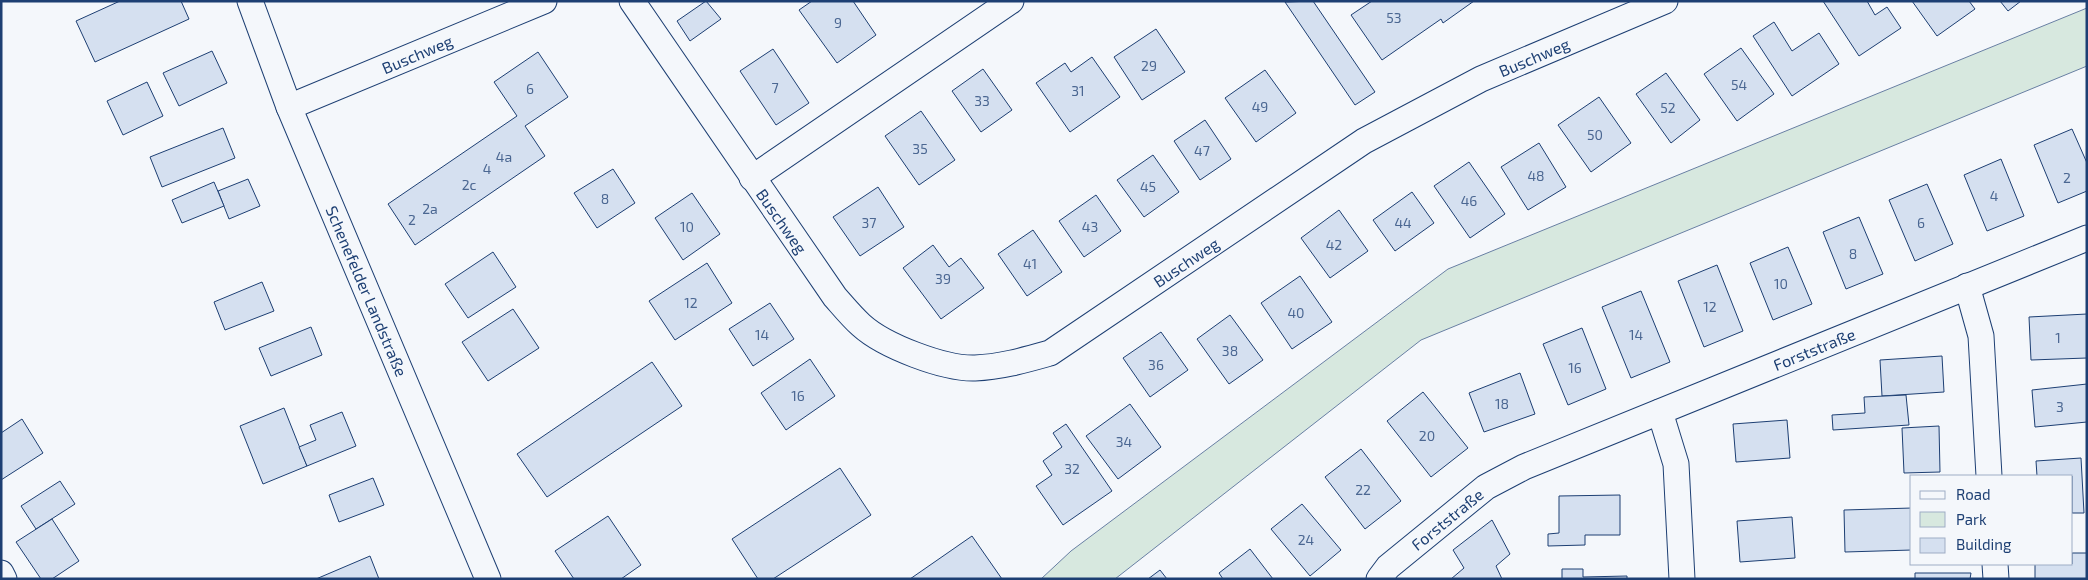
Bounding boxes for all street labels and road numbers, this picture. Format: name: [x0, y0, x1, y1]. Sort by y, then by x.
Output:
street label: Buschweg: [379, 31, 455, 77]
street label: Buschweg: [1496, 34, 1572, 80]
street label: Buschweg: [753, 185, 811, 257]
street label: Schenefelder Landstraße: [322, 203, 412, 379]
street label: Buschweg: [1150, 233, 1222, 291]
street label: Forststraße: [1770, 324, 1858, 374]
street label: Forststraße: [1407, 484, 1487, 554]

